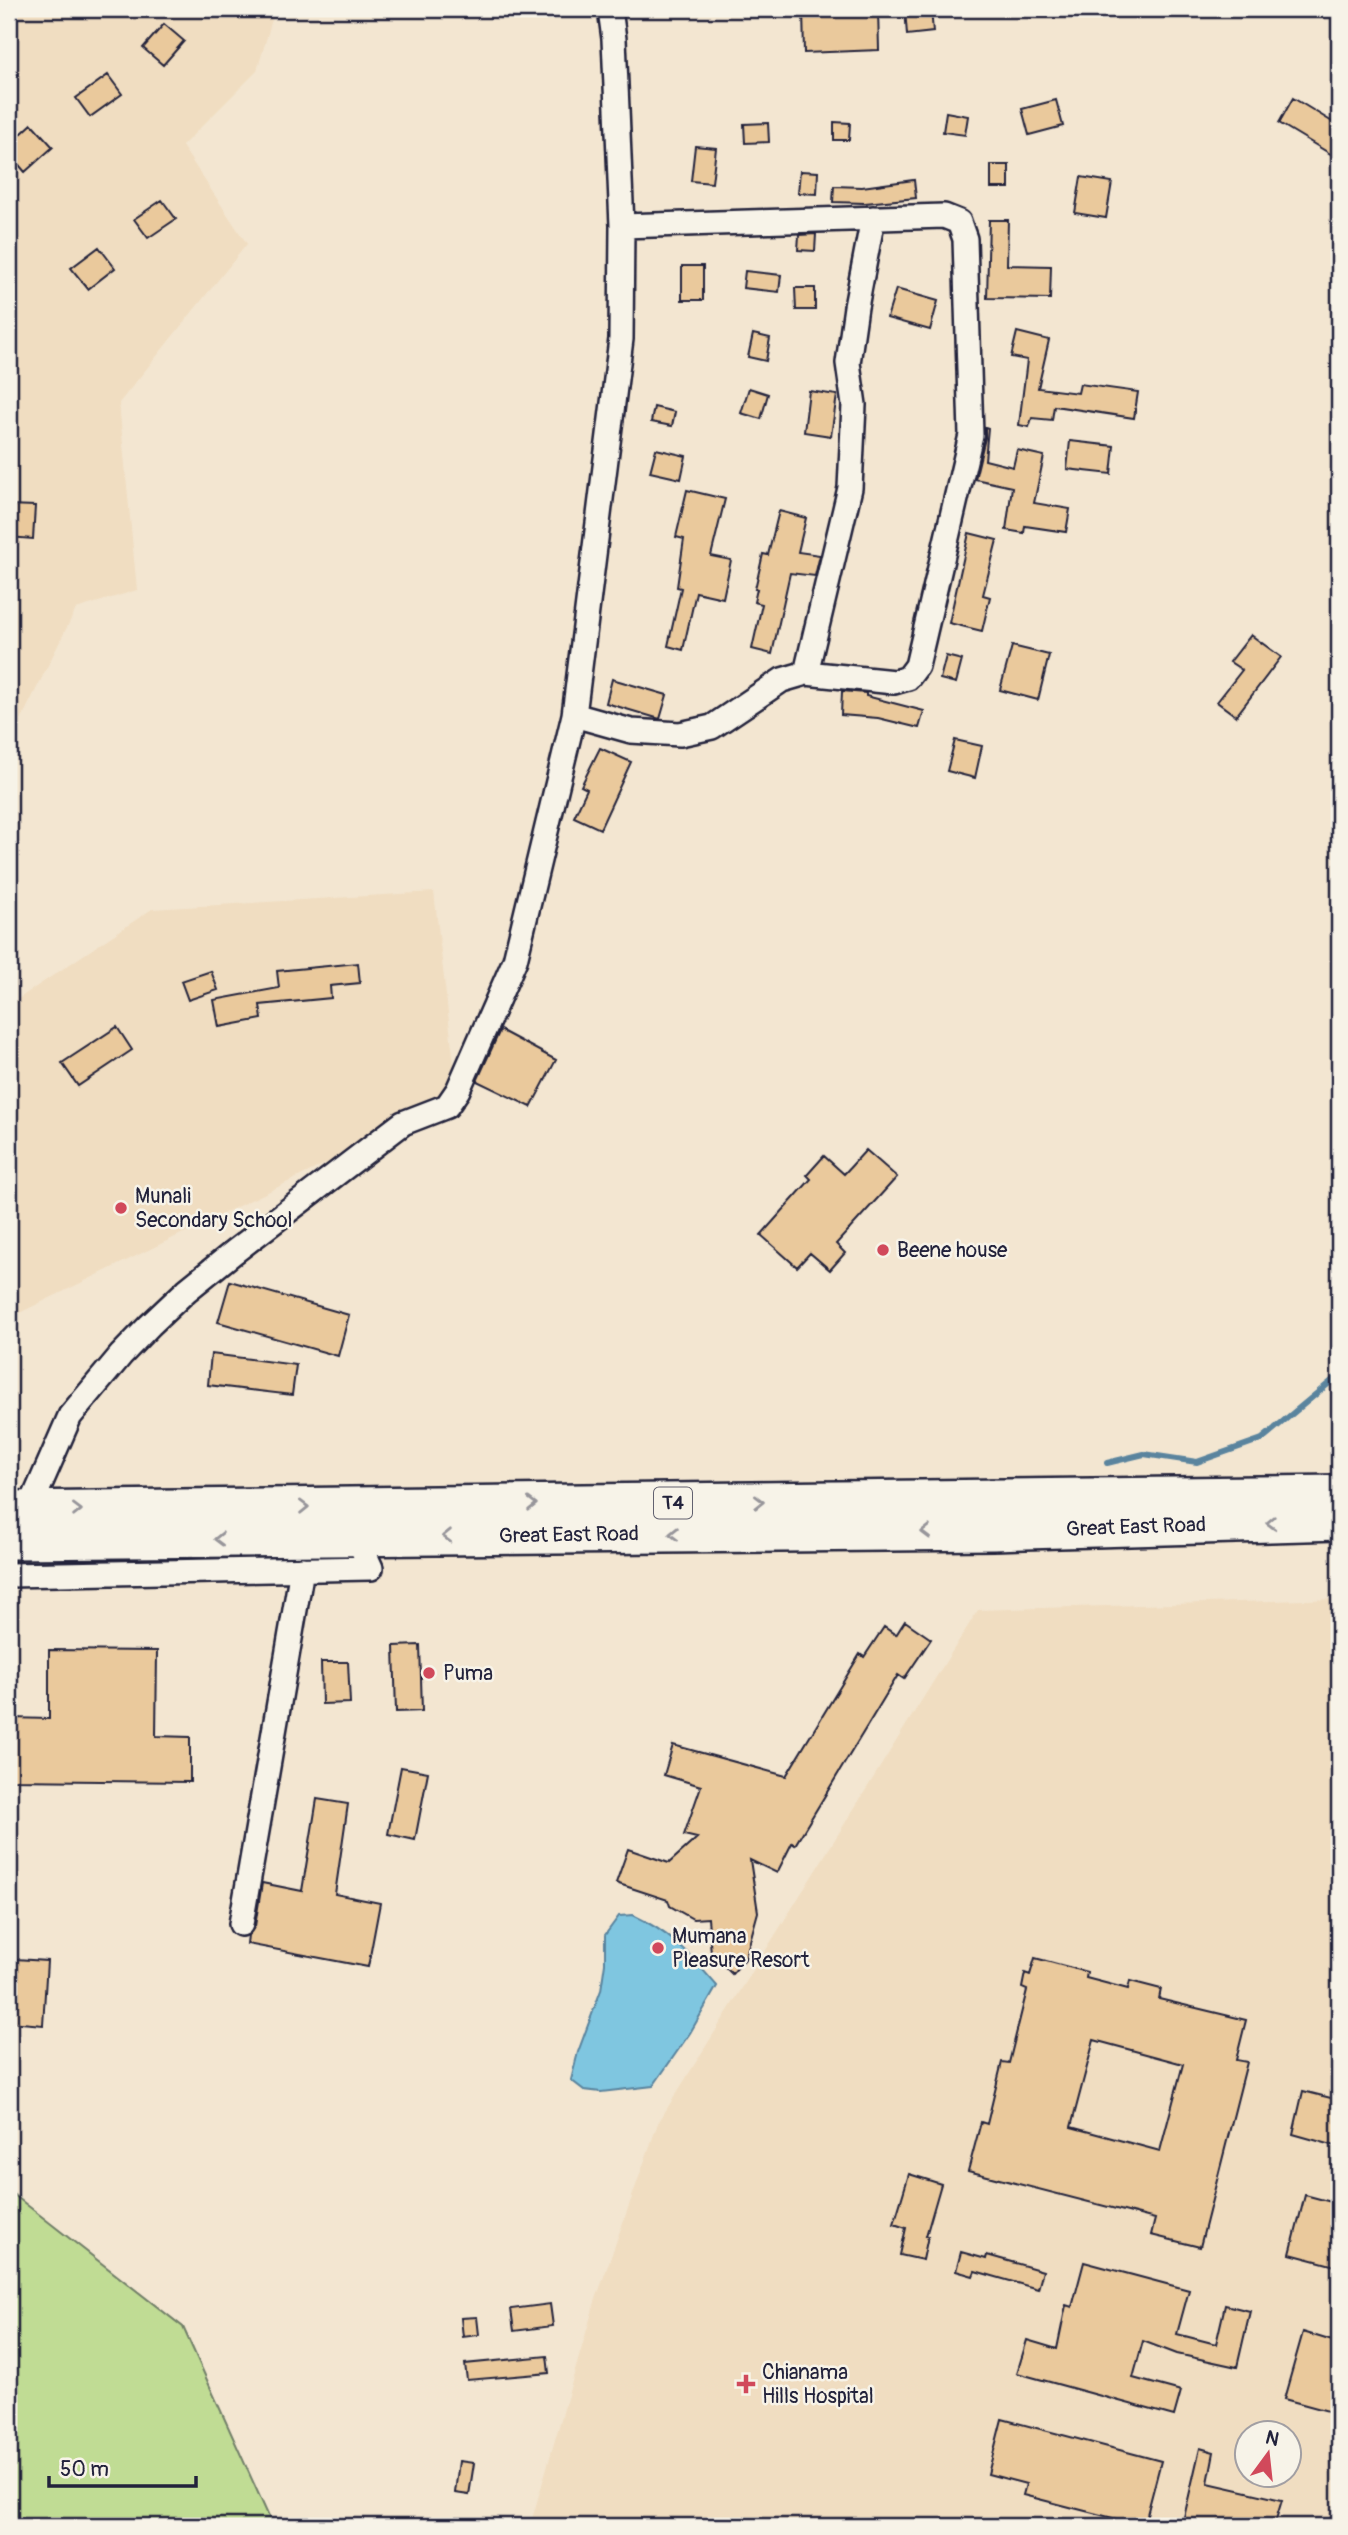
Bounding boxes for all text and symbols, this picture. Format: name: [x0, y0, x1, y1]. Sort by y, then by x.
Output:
place label: Munali Secondary School: [135, 1183, 293, 1234]
marker: Munali Secondary School: [113, 1200, 129, 1216]
place label: Beene house: [897, 1237, 1008, 1264]
marker: Beene house: [875, 1242, 891, 1258]
road number: T4: [654, 1488, 692, 1518]
one-way arrow: [755, 1494, 765, 1510]
one-way arrow: [527, 1496, 538, 1512]
one-way arrow: [300, 1499, 310, 1515]
one-way arrow: [72, 1502, 83, 1517]
street label: Great East Road: [1066, 1511, 1206, 1543]
one-way arrow: [1265, 1516, 1276, 1531]
street label: Great East Road: [499, 1520, 639, 1550]
one-way arrow: [920, 1524, 931, 1540]
one-way arrow: [668, 1526, 679, 1542]
one-way arrow: [441, 1529, 452, 1544]
one-way arrow: [213, 1531, 224, 1546]
place label: Puma: [443, 1660, 493, 1687]
marker: Puma: [421, 1665, 437, 1681]
place label: Mumana Pleasure Resort: [672, 1923, 810, 1974]
marker: Mumana Pleasure Resort: [650, 1940, 666, 1956]
place label: Chianama Hills Hospital: [762, 2359, 874, 2410]
marker: Chianama Hills Hospital: [736, 2374, 756, 2394]
north arrow: [1232, 2420, 1302, 2490]
text: N: [1263, 2425, 1282, 2452]
scale bar: [49, 2444, 196, 2488]
text: 50 m: [60, 2456, 109, 2483]

